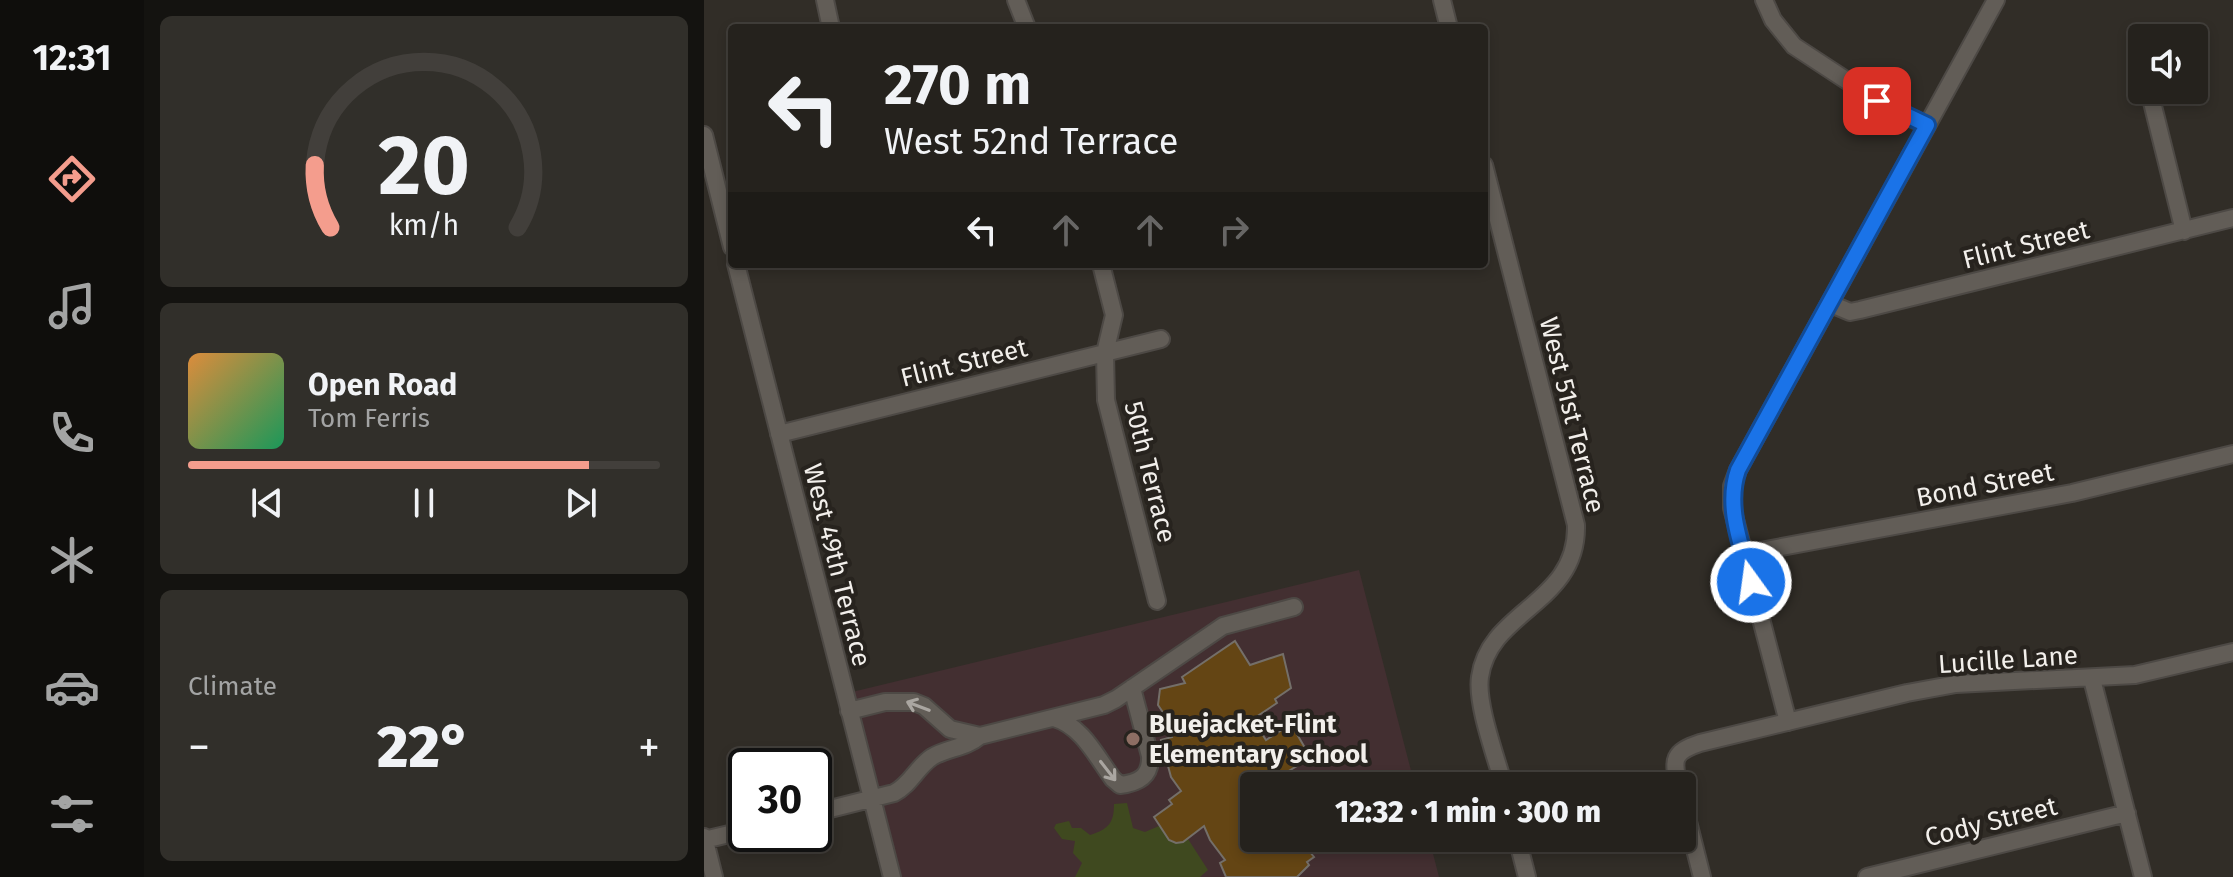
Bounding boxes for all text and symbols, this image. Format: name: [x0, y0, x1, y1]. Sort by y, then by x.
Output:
map controls: [2128, 24, 2208, 104]
button: sound: [2128, 24, 2208, 104]
text: 12:31: [32, 36, 112, 80]
text: 270 m: [884, 52, 1031, 119]
icon: left: [752, 56, 856, 160]
pin: [1843, 67, 1911, 135]
icon: arrive: [1855, 79, 1899, 123]
text: 20: [378, 115, 470, 215]
text: West 52nd Terrace: [884, 120, 1178, 164]
icon: directions: [44, 151, 100, 207]
text: km/h: [389, 208, 459, 243]
icon: left: [960, 208, 1004, 252]
icon: ahead: [1044, 208, 1088, 252]
icon: ahead: [1128, 208, 1172, 252]
icon: right: [1212, 208, 1256, 252]
street label: Flint Street: [1959, 214, 2093, 276]
icon: music: [44, 278, 100, 334]
street label: West 51st Terrace: [1533, 314, 1611, 516]
street label: Flint Street: [897, 332, 1031, 394]
text: Open Road: [308, 367, 457, 403]
street label: 50th Terrace: [1117, 398, 1183, 546]
text: Tom Ferris: [308, 403, 430, 434]
icon: phone: [44, 405, 100, 461]
street label: Bond Street: [1914, 456, 2057, 513]
street label: West 49th Terrace: [797, 460, 877, 670]
icon: previous: [245, 481, 289, 525]
icon: pause: [402, 481, 446, 525]
icon: next: [559, 481, 603, 525]
icon: climate: [44, 532, 100, 588]
position arrow: [1709, 540, 1793, 624]
street label: Lucille Lane: [1937, 640, 2079, 680]
icon: car: [44, 659, 100, 715]
text: Climate: [188, 671, 277, 702]
one-way arrow: [906, 698, 931, 713]
place label: Bluejacket-Flint Elementary school: [1149, 709, 1368, 770]
text: 22°: [377, 711, 471, 783]
text: −: [188, 721, 210, 774]
text: +: [638, 721, 660, 774]
marker: Bluejacket-Flint Elementary school: [1124, 730, 1142, 748]
speed limit sign: 30: [728, 748, 832, 852]
one-way arrow: [1099, 760, 1116, 781]
icon: filters: [44, 786, 100, 842]
street label: Cody Street: [1922, 790, 2061, 853]
text: 12:32 · 1 min · 300 m: [1335, 794, 1601, 830]

